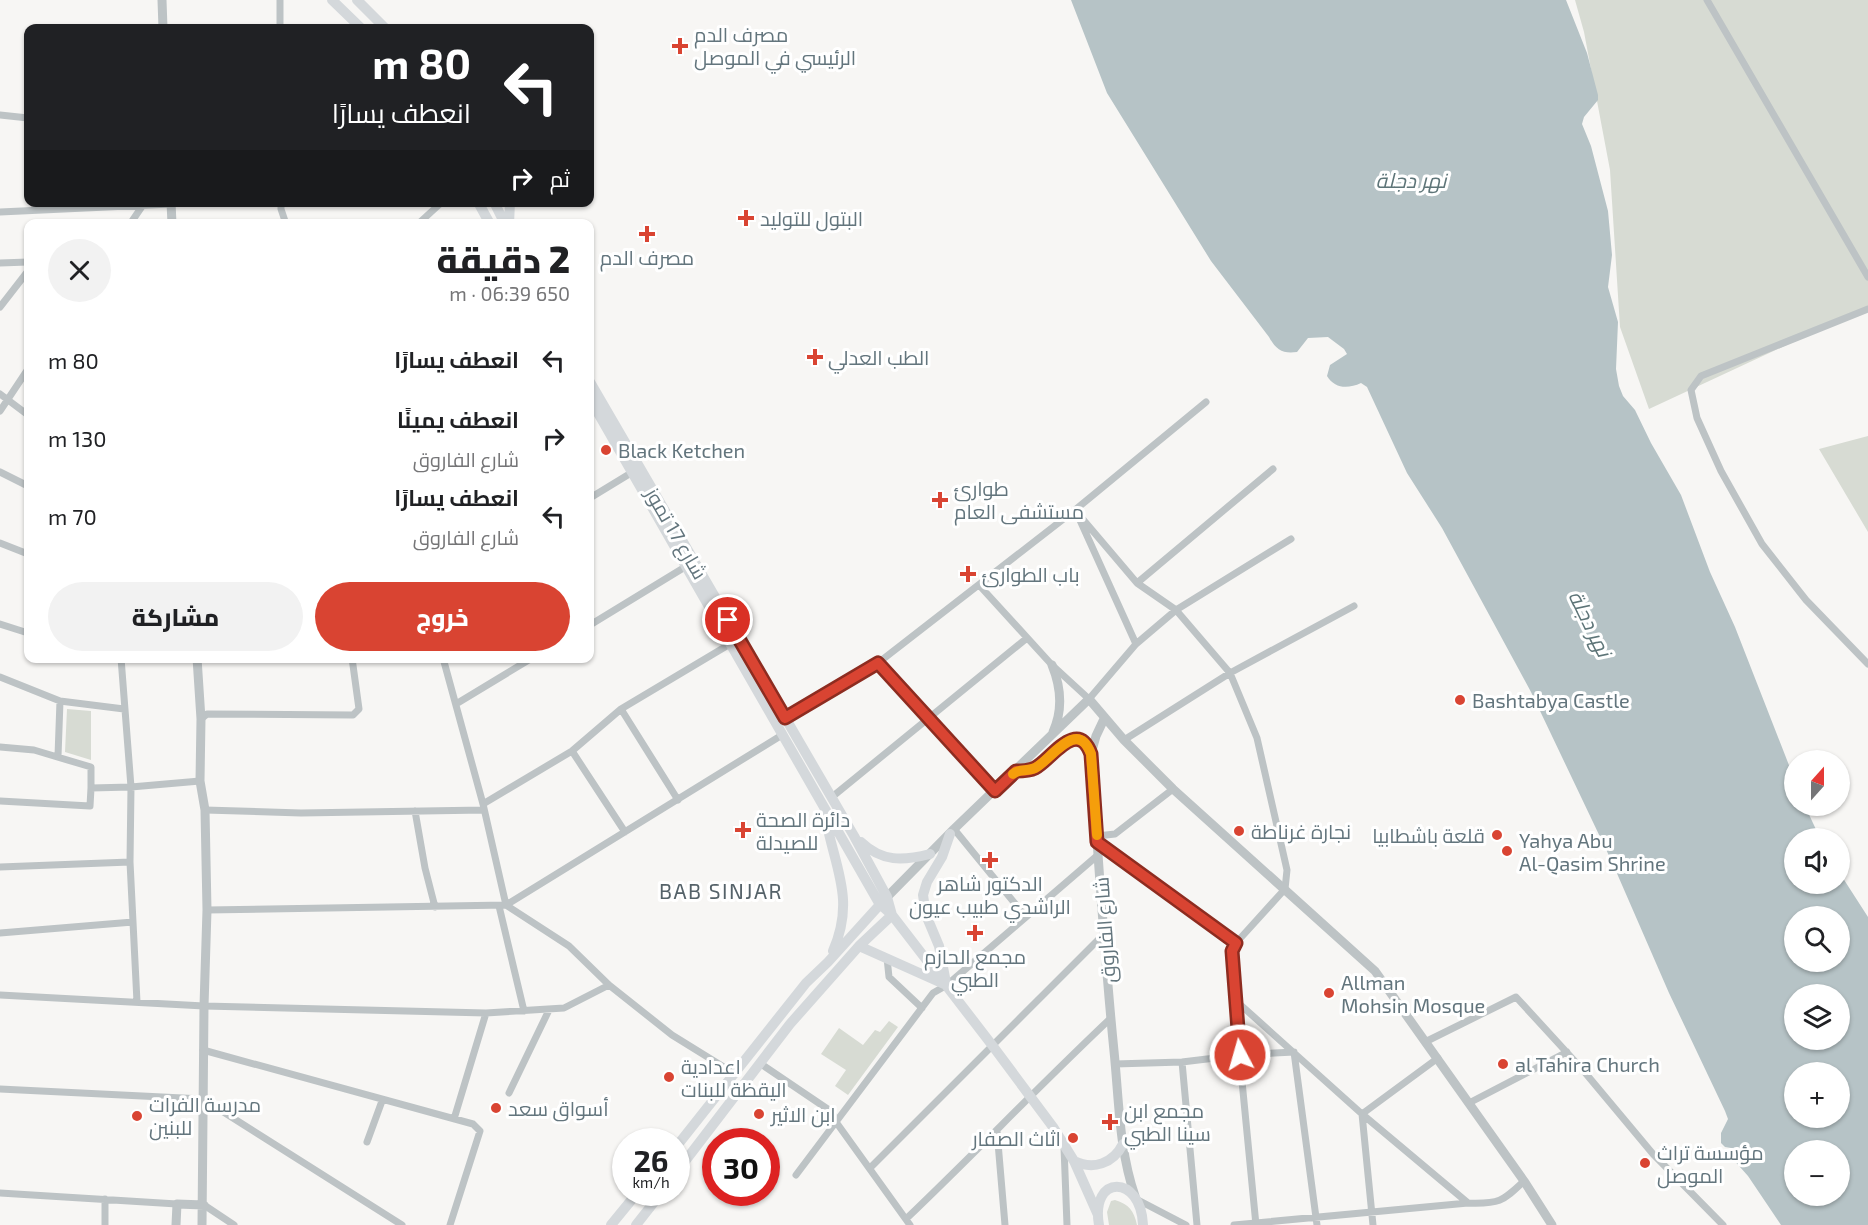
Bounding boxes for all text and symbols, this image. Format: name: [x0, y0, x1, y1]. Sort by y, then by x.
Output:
place label: مصرف الدم الرئيسي في الموصل: [694, 22, 856, 74]
text: 80 m: [372, 37, 471, 87]
marker: مصرف الدم الرئيسي في الموصل: [671, 37, 689, 55]
icon: left: [492, 48, 570, 126]
text: انعطف يسارًا: [332, 96, 471, 128]
icon: right: [505, 162, 538, 195]
text: ثم: [550, 165, 570, 191]
water label: نهر دجلة: [1376, 167, 1449, 194]
place label: البتول للتوليد: [760, 206, 863, 232]
marker: البتول للتوليد: [737, 209, 755, 227]
marker: مصرف الدم: [638, 225, 656, 243]
text: 2 دقيقة: [437, 237, 570, 280]
button: close: [48, 239, 111, 302]
place label: مصرف الدم: [600, 245, 694, 272]
text: 650 m · 06:39: [449, 281, 570, 305]
icon: left: [537, 344, 570, 377]
place label: الطب العدلي: [828, 345, 929, 374]
text: انعطف يسارًا: [394, 346, 519, 372]
text: 80 m: [48, 347, 99, 373]
marker: الطب العدلي: [806, 348, 824, 366]
text: انعطف يمينًا: [397, 406, 519, 432]
icon: right: [537, 422, 570, 455]
text: 130 m: [48, 425, 106, 451]
place label: Black Ketchen: [618, 438, 745, 462]
marker: Black Ketchen: [599, 443, 613, 457]
text: شارع الفاروق: [413, 447, 519, 471]
place label: طوارئ مستشفى العام: [954, 476, 1084, 526]
street label: شارع 17 تموز: [638, 482, 713, 584]
text: انعطف يسارًا: [394, 484, 519, 510]
marker: طوارئ مستشفى العام: [931, 491, 949, 509]
icon: left: [537, 500, 570, 533]
text: 70 m: [48, 503, 97, 529]
text: شارع الفاروق: [413, 525, 519, 549]
place label: باب الطوارئ: [982, 562, 1079, 588]
marker: باب الطوارئ: [959, 565, 977, 583]
button: مشاركة: [48, 582, 303, 651]
button: خروج: [315, 582, 570, 651]
water label: نهر دجلة: [1562, 586, 1619, 663]
pin: [702, 594, 753, 645]
icon: arrive: [711, 603, 744, 636]
place label: Bashtabya Castle: [1472, 688, 1630, 712]
marker: Bashtabya Castle: [1453, 693, 1467, 707]
north arrow: [1784, 750, 1850, 816]
map controls: [1784, 750, 1850, 1206]
place label: دائرة الصحة للصيدلة: [756, 807, 850, 854]
place label: نجارة غرناطة: [1251, 819, 1351, 844]
marker: دائرة الصحة للصيدلة: [734, 821, 752, 839]
place label: قلعة باشطابيا: [1372, 823, 1485, 847]
marker: نجارة غرناطة: [1232, 824, 1246, 838]
marker: قلعة باشطابيا: [1490, 828, 1504, 842]
place label: Yahya Abu Al-Qasim Shrine: [1519, 828, 1666, 875]
button: sound: [1784, 828, 1850, 894]
marker: Yahya Abu Al-Qasim Shrine: [1500, 844, 1514, 858]
marker: الدكتور شاهر الراشدي طبيب عيون: [981, 851, 999, 869]
place label: الدكتور شاهر الراشدي طبيب عيون: [909, 871, 1071, 923]
street label: شارع الفاروق: [1088, 876, 1123, 984]
district label: BAB SINJAR: [659, 878, 783, 903]
button: search: [1784, 906, 1850, 972]
marker: مجمع الحازم الطبي: [966, 924, 984, 942]
place label: مجمع الحازم الطبي: [924, 944, 1026, 996]
place label: Allman Mohsin Mosque: [1341, 970, 1485, 1017]
button: layers: [1784, 984, 1850, 1050]
marker: Allman Mohsin Mosque: [1322, 986, 1336, 1000]
position arrow: [1208, 1023, 1272, 1087]
place label: al Tahira Church: [1515, 1052, 1660, 1076]
place label: اعدادية اليقظة للبنات: [681, 1054, 787, 1101]
marker: al Tahira Church: [1496, 1057, 1510, 1071]
button: +: [1784, 1062, 1850, 1128]
marker: اعدادية اليقظة للبنات: [662, 1070, 676, 1084]
place label: مدرسة الفرات للبنين: [149, 1092, 261, 1141]
place label: أسواق سعد: [508, 1096, 609, 1122]
place label: مجمع ابن سينا الطبي: [1124, 1098, 1211, 1150]
marker: أسواق سعد: [489, 1101, 503, 1115]
place label: ابن الاثير: [770, 1102, 836, 1128]
marker: ابن الاثير: [752, 1107, 766, 1121]
marker: مدرسة الفرات للبنين: [130, 1109, 144, 1123]
marker: مجمع ابن سينا الطبي: [1101, 1113, 1119, 1131]
place label: اثاث الصفار: [971, 1126, 1061, 1151]
speed limit sign: 30: [702, 1128, 780, 1206]
marker: اثاث الصفار: [1066, 1131, 1080, 1145]
place label: مؤسسة تراث الموصل: [1657, 1140, 1764, 1189]
button: −: [1784, 1140, 1850, 1206]
text: 26: [633, 1142, 669, 1178]
marker: مؤسسة تراث الموصل: [1638, 1156, 1652, 1170]
text: km/h: [632, 1173, 670, 1191]

